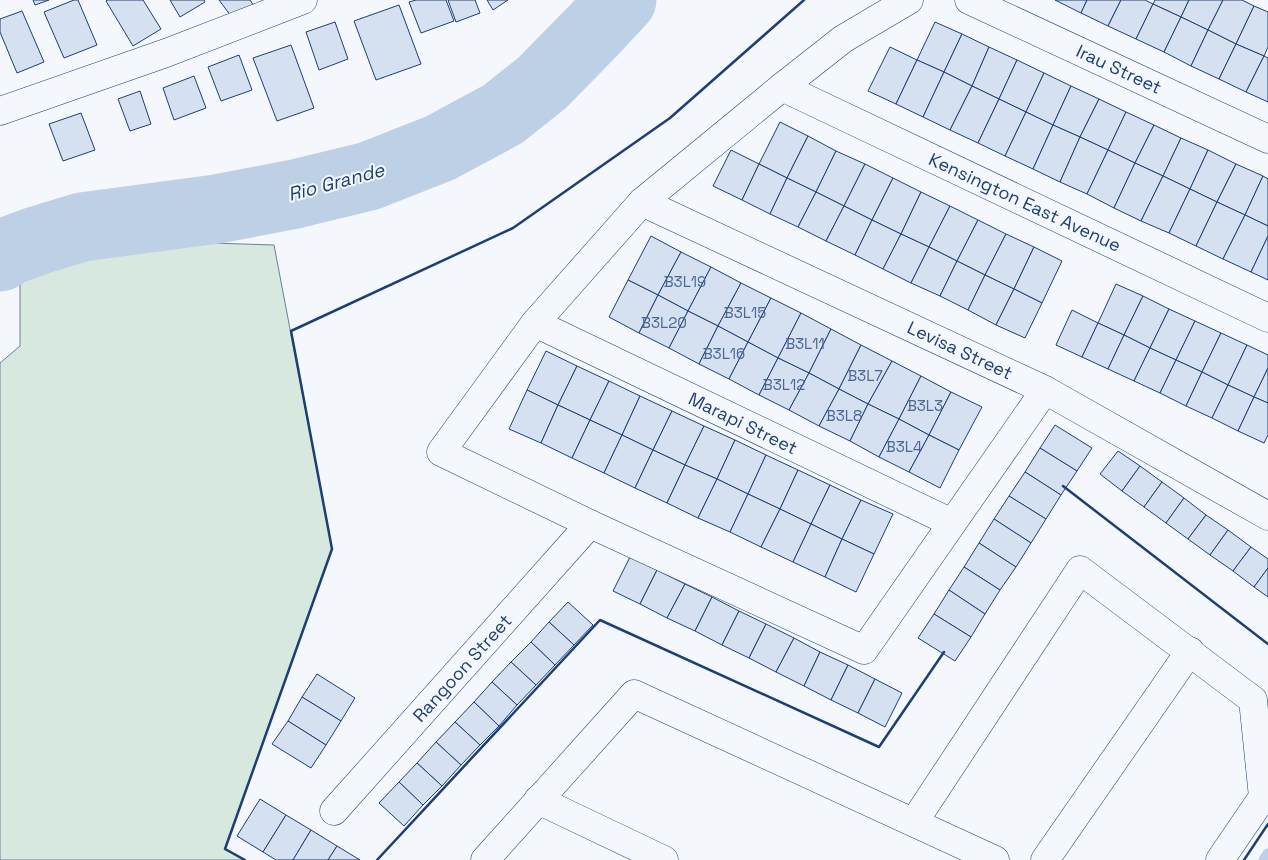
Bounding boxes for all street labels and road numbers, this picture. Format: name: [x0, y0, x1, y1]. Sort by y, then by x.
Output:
street label: Irau Street: [1073, 39, 1165, 99]
street label: Kensington East Avenue: [925, 147, 1125, 257]
street label: Levisa Street: [904, 316, 1016, 384]
street label: Marapi Street: [685, 387, 801, 459]
street label: Rangoon Street: [408, 609, 516, 727]

